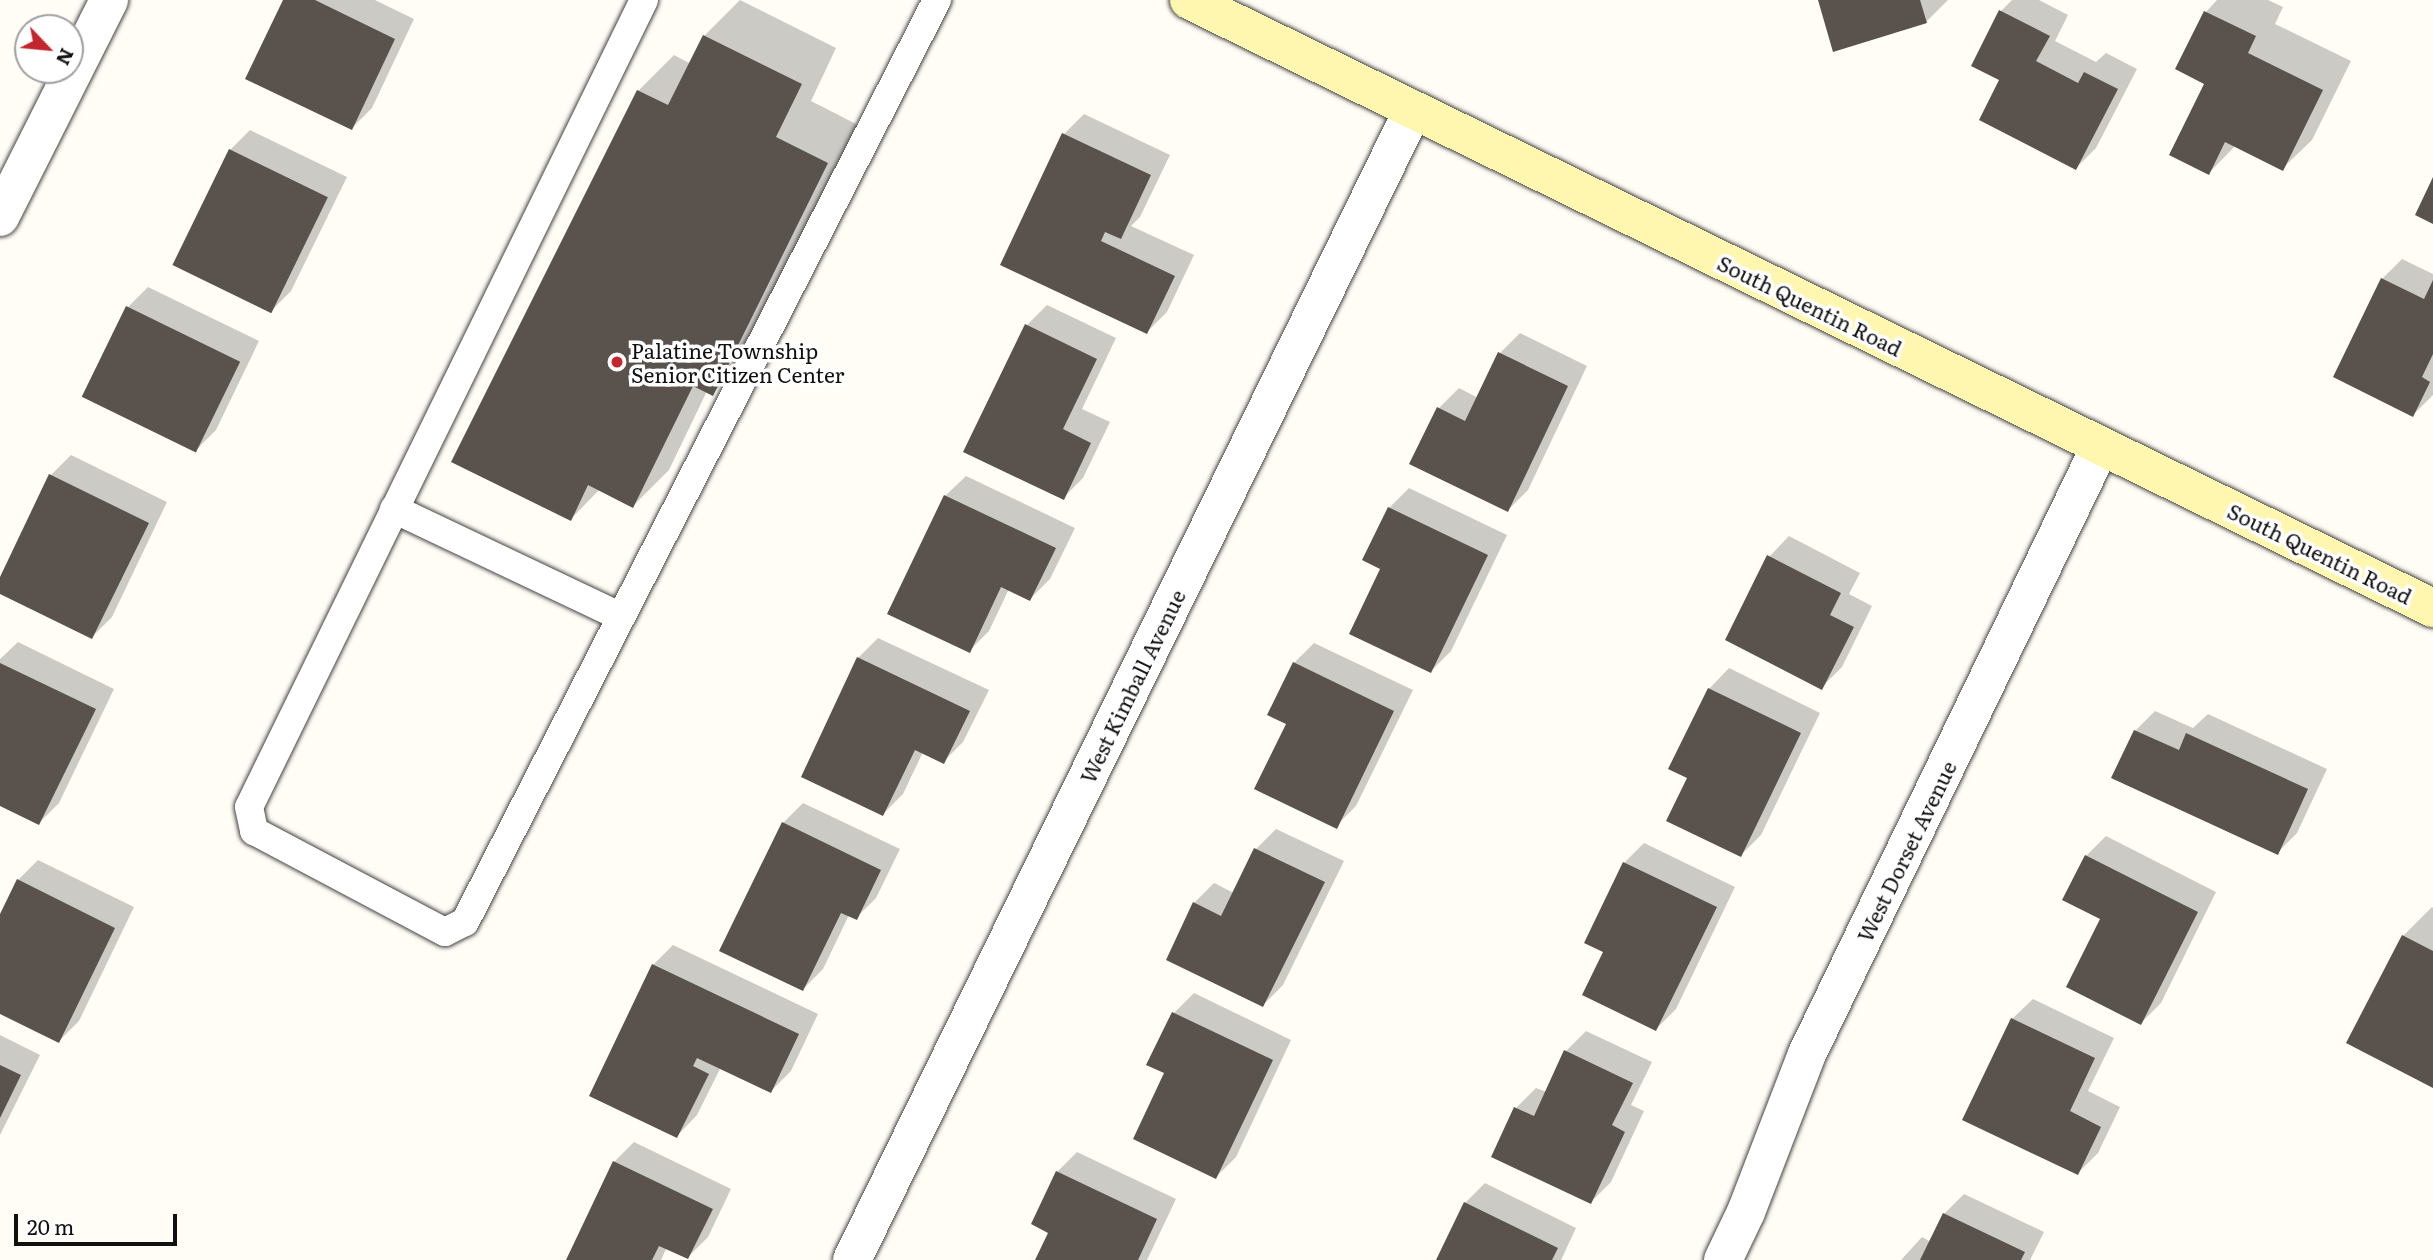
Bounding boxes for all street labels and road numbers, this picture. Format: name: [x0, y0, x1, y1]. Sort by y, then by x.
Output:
street label: South Quentin Road: [1714, 249, 1906, 361]
street label: South Quentin Road: [2224, 497, 2416, 609]
street label: West Kimball Avenue: [1074, 585, 1190, 787]
street label: West Dorset Avenue: [1851, 756, 1961, 946]

